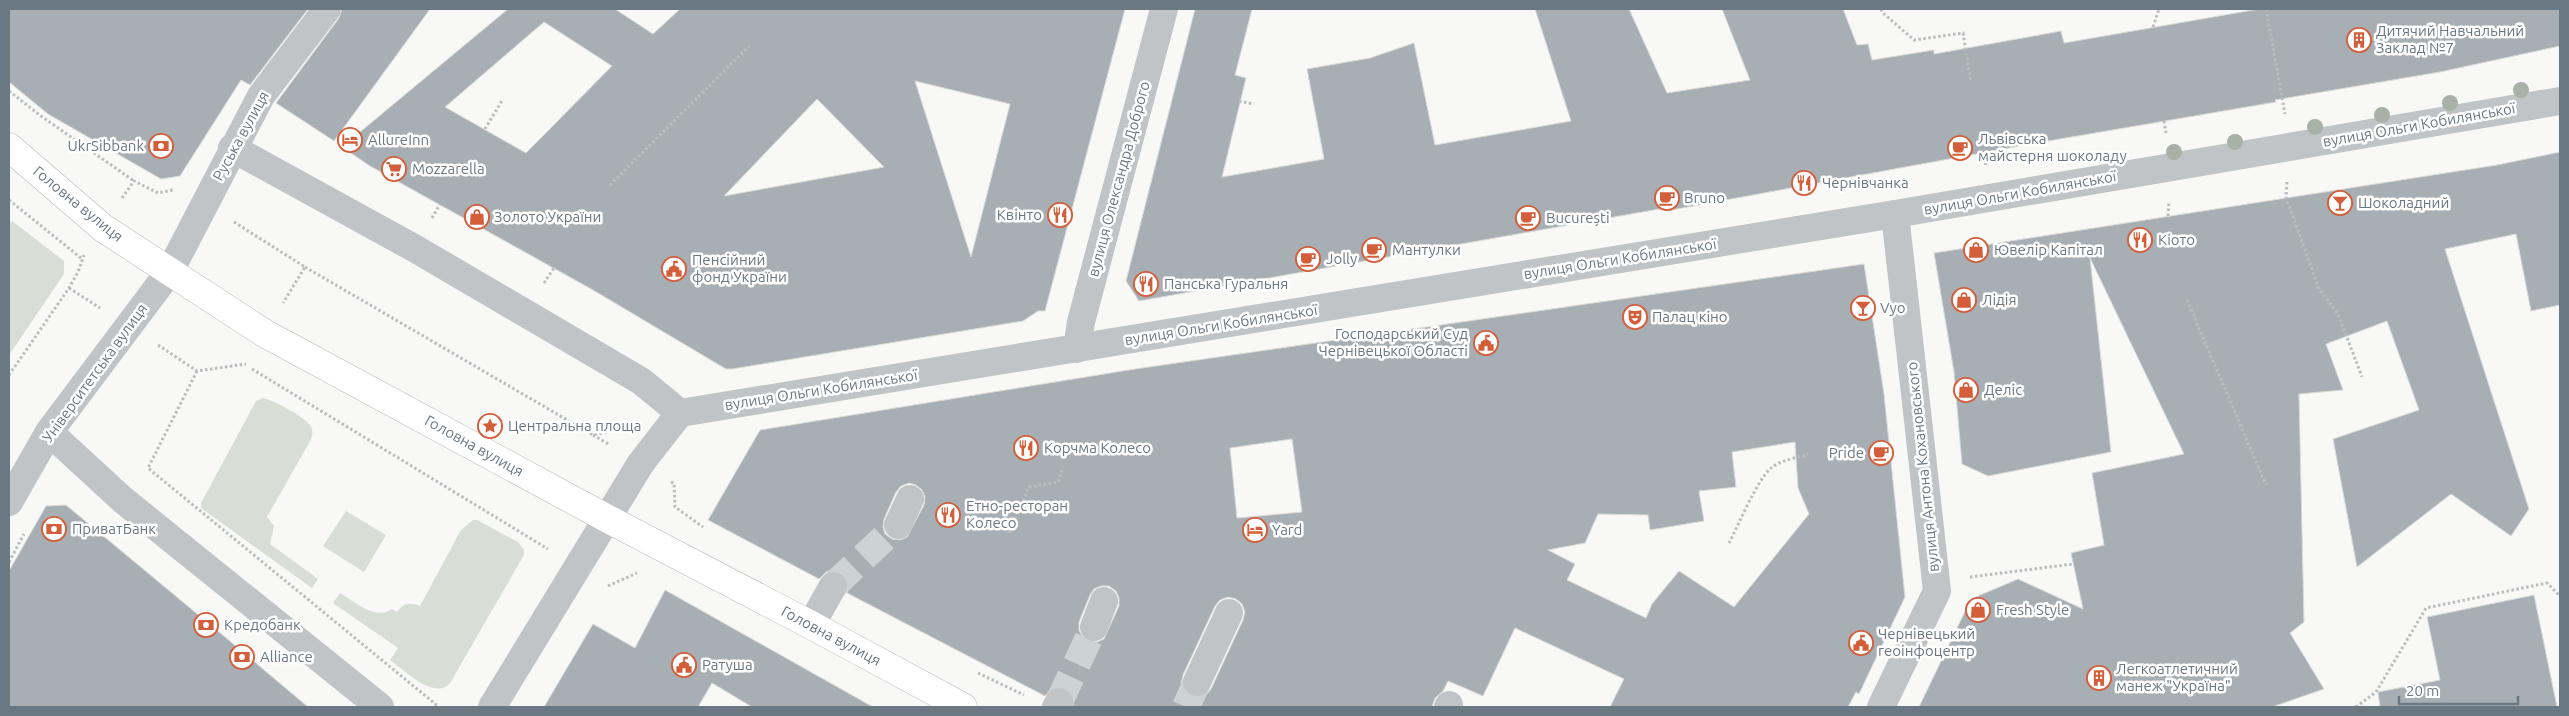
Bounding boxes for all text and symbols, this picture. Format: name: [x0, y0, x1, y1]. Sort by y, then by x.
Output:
place label: Дитячий Навчальний Заклад №7: [2376, 22, 2524, 56]
building icon: Дитячий Навчальний Заклад №7: [2346, 27, 2372, 53]
street label: вулиця Олександра Доброго: [1084, 79, 1153, 278]
street label: Руська вулиця: [209, 88, 272, 183]
street label: вулиця Ольги Кобилянської: [2321, 99, 2517, 150]
hotel icon: AllureInn: [337, 127, 363, 153]
place label: Львівська майстерня шоколаду: [1978, 130, 2127, 164]
place label: AllureInn: [368, 131, 429, 148]
bank icon: UkrSibbank: [148, 133, 174, 159]
cafe icon: Львівська майстерня шоколаду: [1947, 135, 1973, 161]
place label: UkrSibbank: [68, 137, 144, 154]
supermarket icon: Mozzarella: [381, 156, 407, 182]
place label: Mozzarella: [412, 160, 485, 177]
street label: Головна вулиця: [30, 162, 126, 245]
street label: вулиця Ольги Кобилянської: [1922, 167, 2118, 218]
restaurant icon: Чернівчанка: [1791, 170, 1817, 196]
place label: Чернівчанка: [1822, 174, 1909, 191]
cafe icon: Bruno: [1654, 185, 1680, 211]
place label: Bruno: [1684, 189, 1725, 206]
bar icon: Шоколадний: [2327, 190, 2353, 216]
place label: Шоколадний: [2358, 194, 2449, 211]
restaurant icon: Квінто: [1047, 202, 1073, 228]
shop icon: Золото України: [464, 204, 490, 230]
cafe icon: București: [1515, 205, 1541, 231]
place label: Квінто: [997, 206, 1042, 223]
place label: Золото України: [494, 208, 601, 225]
place label: București: [1546, 209, 1610, 226]
restaurant icon: Кіото: [2127, 227, 2153, 253]
place label: Кіото: [2158, 231, 2195, 248]
street label: вулиця Ольги Кобилянської: [1522, 235, 1718, 282]
cafe icon: Мантулки: [1361, 237, 1387, 263]
shop icon: Ювелір Капітал: [1963, 237, 1989, 263]
place label: Мантулки: [1392, 241, 1461, 258]
place label: Ювелір Капітал: [1994, 241, 2103, 258]
cafe icon: Jolly: [1295, 246, 1321, 272]
place label: Jolly: [1326, 250, 1357, 267]
place label: Пенсійний фонд України: [692, 251, 787, 285]
public building icon: Пенсійний фонд України: [661, 256, 687, 282]
restaurant icon: Панська Гуральня: [1133, 271, 1159, 297]
place label: Панська Гуральня: [1164, 275, 1288, 292]
shop icon: Лідія: [1951, 287, 1977, 313]
place label: Лідія: [1982, 291, 2017, 308]
bar icon: Vyo: [1850, 295, 1876, 321]
place label: Vyo: [1880, 299, 1906, 316]
street label: Університетська вулиця: [39, 300, 150, 445]
street label: вулиця Ольги Кобилянської: [1123, 301, 1319, 348]
theatre icon: Палац кіно: [1622, 304, 1648, 330]
place label: Палац кіно: [1652, 308, 1728, 325]
place label: Господарський Суд Чернівецької Області: [1319, 325, 1468, 359]
public building icon: Господарський Суд Чернівецької Області: [1473, 330, 1499, 356]
street label: вулиця Антона Кохановського: [1903, 361, 1942, 573]
street label: вулиця Ольги Кобилянської: [723, 366, 919, 413]
shop icon: Деліс: [1953, 377, 1979, 403]
place label: Деліс: [1984, 381, 2022, 398]
street label: Головна вулиця: [422, 411, 527, 480]
place icon: Центральна площа: [477, 413, 503, 439]
place label: Центральна площа: [508, 417, 641, 434]
restaurant icon: Корчма Колесо: [1013, 435, 1039, 461]
place label: Корчма Колесо: [1044, 439, 1151, 456]
cafe icon: Pride: [1868, 440, 1894, 466]
place label: Pride: [1829, 444, 1864, 461]
place label: Етно-ресторан Колесо: [966, 497, 1068, 531]
restaurant icon: Етно-ресторан Колесо: [935, 502, 961, 528]
bank icon: ПриватБанк: [41, 516, 67, 542]
hotel icon: Yard: [1242, 517, 1268, 543]
place label: ПриватБанк: [72, 520, 156, 537]
place label: Yard: [1272, 521, 1302, 538]
shop icon: Fresh Style: [1965, 597, 1991, 623]
place label: Fresh Style: [1996, 601, 2069, 618]
street label: Головна вулиця: [779, 602, 884, 669]
bank icon: Кредобанк: [193, 612, 219, 638]
place label: Кредобанк: [224, 616, 301, 633]
place label: Чернівецький геоінфоцентр: [1878, 625, 1975, 659]
public building icon: Чернівецький геоінфоцентр: [1848, 630, 1874, 656]
bank icon: Alliance: [229, 644, 255, 670]
place label: Alliance: [260, 648, 313, 665]
public building icon: Ратуша: [671, 652, 697, 678]
place label: Ратуша: [702, 656, 753, 673]
place label: Легкоатлетичний манеж "Україна": [2116, 660, 2238, 694]
building icon: Легкоатлетичний манеж "Україна": [2086, 665, 2112, 691]
scale bar: [2399, 674, 2518, 706]
text: 20 m: [2406, 682, 2439, 699]

